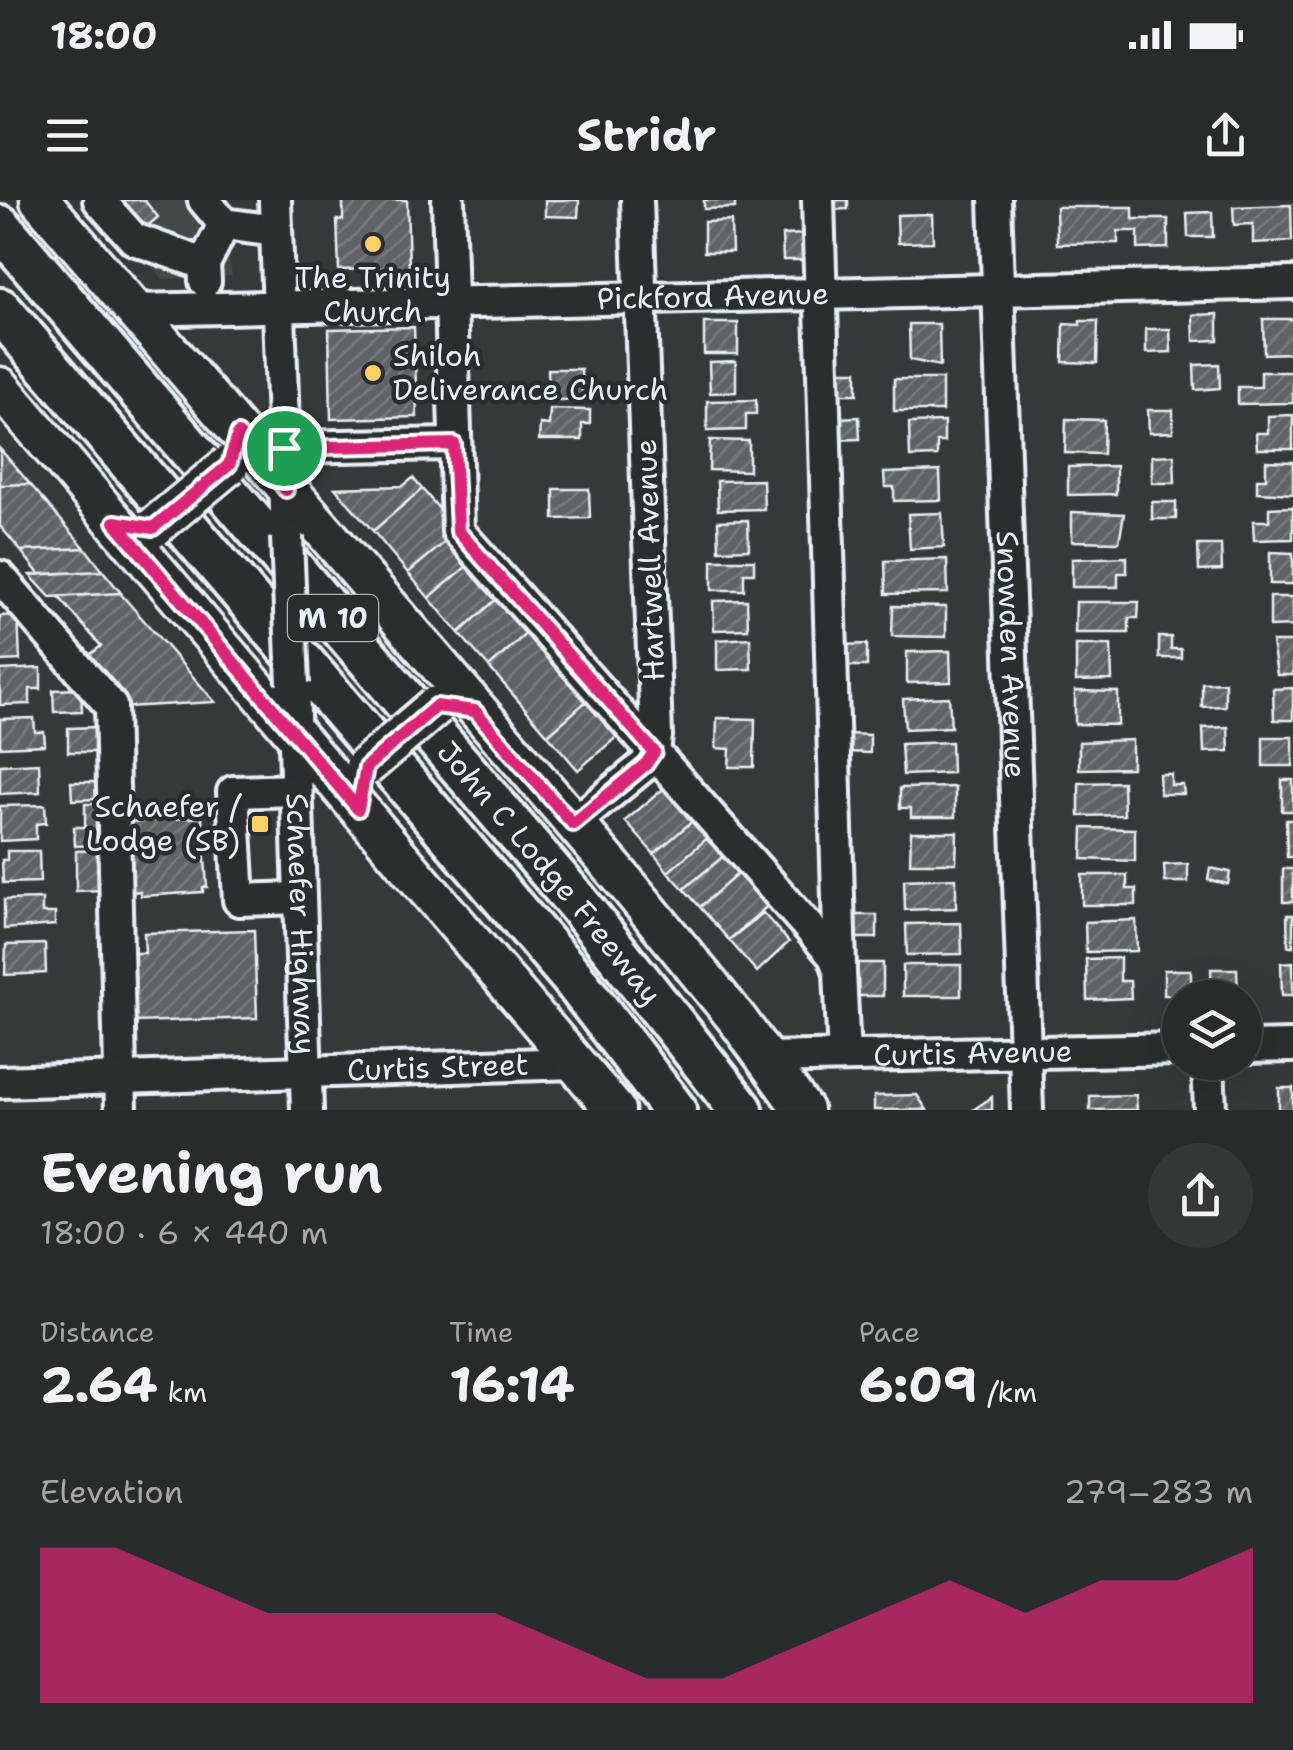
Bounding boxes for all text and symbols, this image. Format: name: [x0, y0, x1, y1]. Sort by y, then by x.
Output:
text: 18:00: [50, 10, 158, 61]
text: Stridr: [577, 105, 716, 165]
icon: menu: [40, 108, 95, 163]
icon: share: [1198, 108, 1253, 163]
marker: The Trinity Church: [362, 233, 384, 255]
place label: The Trinity Church: [295, 257, 451, 332]
street label: Pickford Avenue: [596, 273, 829, 319]
place label: Shiloh Deliverance Church: [393, 335, 668, 410]
marker: Shiloh Deliverance Church: [362, 362, 384, 384]
pin: [242, 406, 327, 491]
icon: arrive: [257, 421, 312, 476]
street label: Hartwell Avenue: [625, 438, 674, 682]
street label: Snowden Avenue: [987, 530, 1036, 779]
road number: M 10: [288, 595, 378, 641]
street label: John C Lodge Freeway: [428, 732, 671, 1013]
place label: Schaefer / Lodge (SB): [86, 786, 242, 861]
street label: Schaefer Highway: [277, 792, 326, 1056]
marker: Schaefer / Lodge (SB): [249, 813, 271, 835]
map controls: [1162, 980, 1262, 1080]
button: layers: [1162, 980, 1262, 1080]
street label: Curtis Avenue: [873, 1030, 1073, 1076]
street label: Curtis Street: [346, 1044, 529, 1091]
text: Evening run: [40, 1136, 383, 1210]
button: share: [1148, 1143, 1253, 1248]
text: 18:00 · 6 × 440 m: [40, 1211, 328, 1254]
text: Distance: [40, 1313, 155, 1351]
text: Time: [449, 1313, 514, 1351]
text: Pace: [859, 1313, 920, 1351]
text: 2.64: [40, 1351, 158, 1418]
text: 16:14: [449, 1351, 575, 1418]
text: 6:09: [859, 1351, 978, 1418]
text: km: [158, 1373, 207, 1411]
text: /km: [978, 1373, 1037, 1411]
text: Elevation: [40, 1470, 183, 1513]
text: 279–283 m: [1064, 1470, 1253, 1513]

